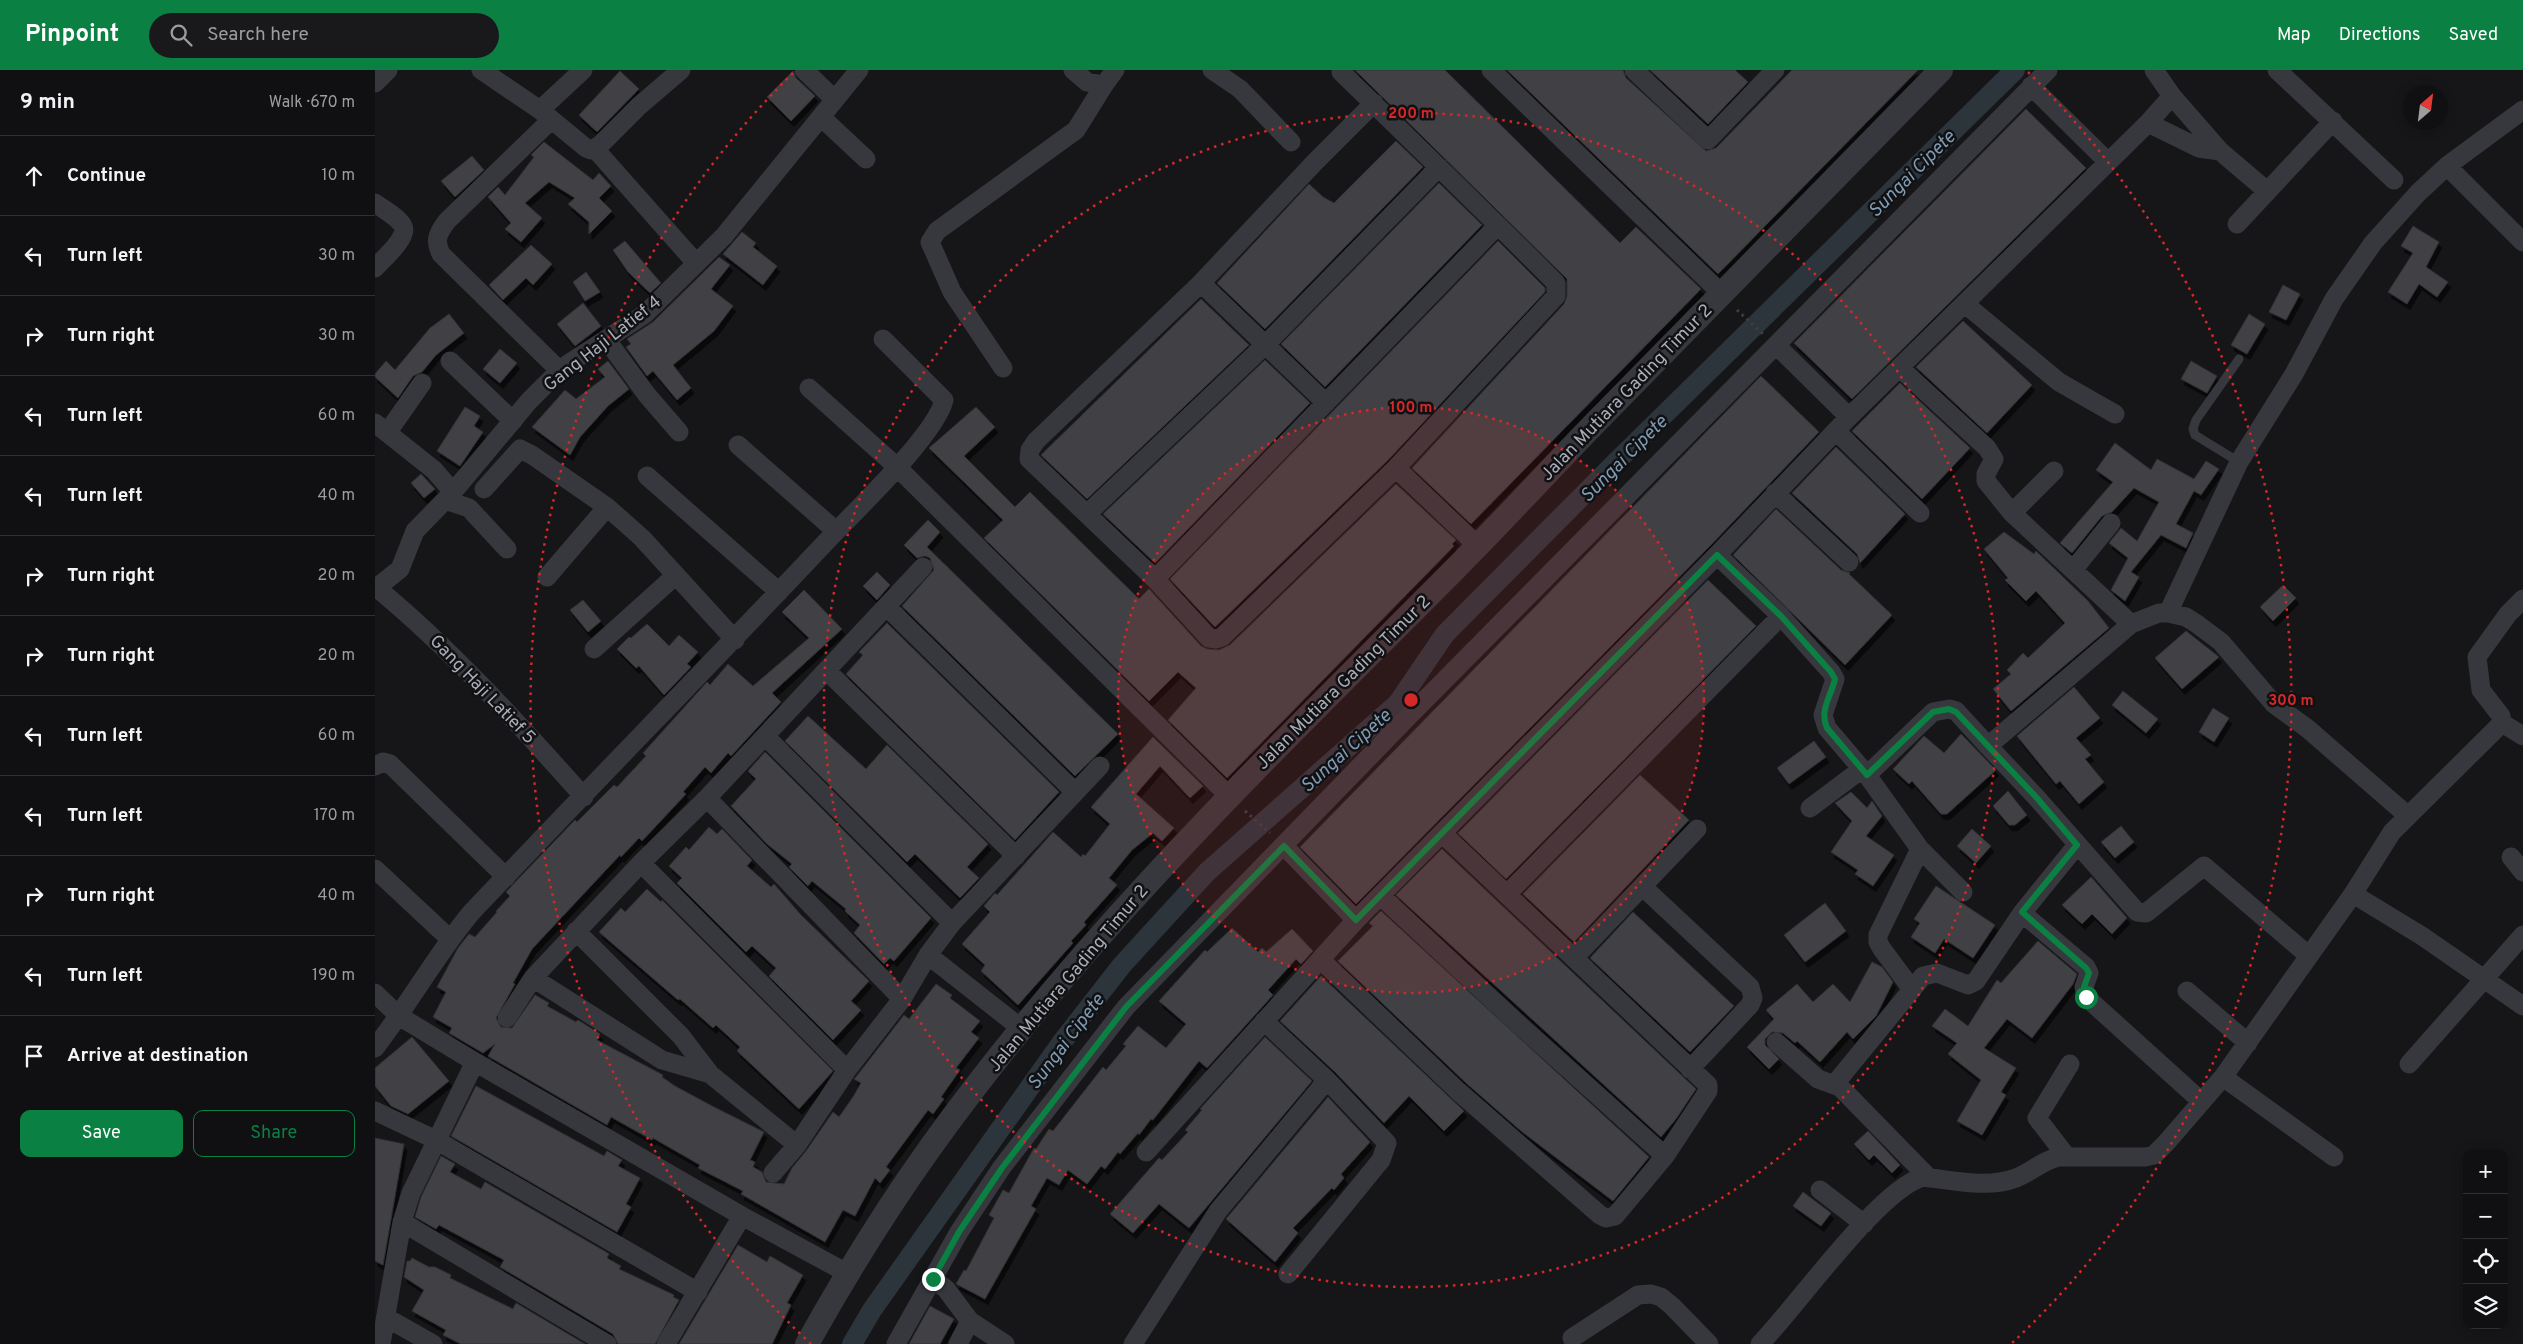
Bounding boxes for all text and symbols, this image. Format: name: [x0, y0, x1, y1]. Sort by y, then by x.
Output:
search box: [149, 13, 499, 58]
text: Pinpoint: [25, 20, 119, 50]
icon: search: [167, 21, 195, 49]
text: Search here: [207, 23, 309, 47]
text: Map: [2277, 24, 2311, 47]
text: Directions: [2339, 24, 2421, 47]
text: Saved: [2449, 24, 2498, 47]
north arrow: [2403, 85, 2448, 130]
text: 9 min: [20, 89, 75, 116]
text: Walk · 670 m: [269, 93, 355, 113]
text: 200 m: [1388, 105, 1434, 124]
water label: Sungai Cipete: [1864, 126, 1961, 223]
icon: ahead: [20, 162, 48, 190]
text: Continue: [67, 164, 146, 188]
text: 10 m: [321, 166, 355, 186]
icon: left: [20, 242, 48, 270]
text: Turn left: [67, 244, 143, 268]
text: 30 m: [318, 246, 355, 266]
street label: Gang Haji Latief 4: [539, 291, 666, 397]
street label: Jalan Mutiara Gading Timur 2: [1536, 300, 1718, 486]
icon: right: [20, 322, 48, 350]
text: Turn right: [67, 324, 155, 348]
text: 30 m: [318, 326, 355, 346]
text: 100 m: [1390, 399, 1432, 418]
icon: left: [20, 402, 48, 430]
text: Turn left: [67, 404, 143, 428]
text: 60 m: [318, 406, 355, 426]
water label: Sungai Cipete: [1576, 411, 1673, 508]
icon: left: [20, 482, 48, 510]
text: Turn left: [67, 484, 143, 508]
text: 40 m: [317, 486, 355, 506]
icon: right: [20, 562, 48, 590]
text: Turn right: [67, 564, 155, 588]
text: 20 m: [318, 566, 355, 586]
street label: Jalan Mutiara Gading Timur 2: [1252, 591, 1436, 775]
street label: Gang Haji Latief 5: [424, 631, 540, 750]
icon: right: [20, 642, 48, 670]
text: Turn right: [67, 644, 155, 668]
text: 20 m: [318, 646, 355, 666]
centre of rings: [1402, 691, 1420, 709]
text: 300 m: [2268, 692, 2314, 711]
water label: Sungai Cipete: [1296, 704, 1397, 798]
icon: left: [20, 722, 48, 750]
text: Turn left: [67, 724, 143, 748]
text: 60 m: [318, 726, 355, 746]
icon: left: [20, 802, 48, 830]
text: Turn left: [67, 804, 143, 828]
text: 170 m: [314, 806, 355, 826]
street label: Jalan Mutiara Gading Timur 2: [984, 881, 1154, 1077]
icon: right: [20, 882, 48, 910]
text: Turn right: [67, 884, 155, 908]
text: 40 m: [317, 886, 355, 906]
icon: left: [20, 962, 48, 990]
text: Turn left: [67, 964, 143, 988]
text: 190 m: [312, 966, 355, 986]
route start: [2075, 986, 2098, 1009]
water label: Sungai Cipete: [1023, 989, 1111, 1095]
icon: arrive: [20, 1042, 48, 1070]
text: Arrive at destination: [67, 1044, 248, 1068]
button: Save: [20, 1110, 183, 1157]
button: Share: [193, 1110, 355, 1157]
map controls: [2463, 1149, 2508, 1329]
button: +: [2463, 1149, 2508, 1194]
button: −: [2463, 1194, 2508, 1239]
button: locate: [2463, 1239, 2508, 1284]
route end: [922, 1268, 945, 1291]
button: layers: [2463, 1284, 2508, 1329]

